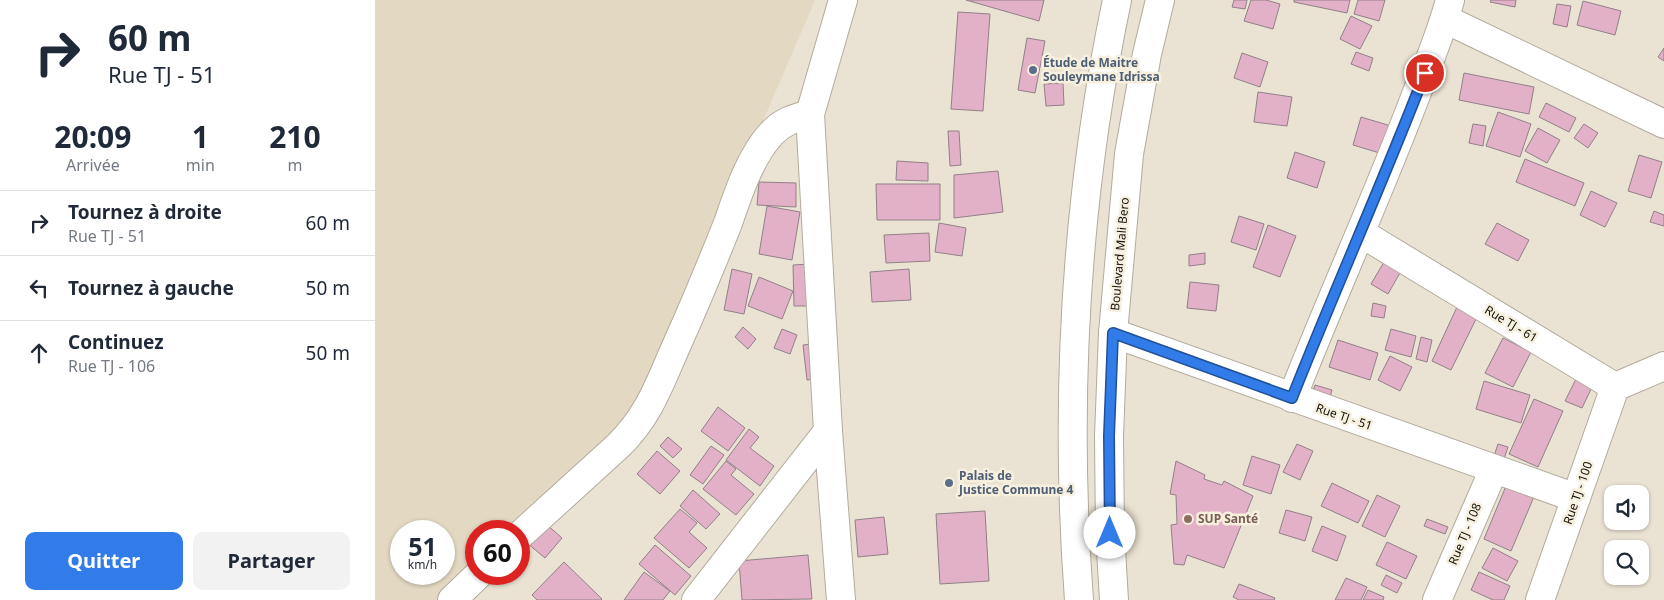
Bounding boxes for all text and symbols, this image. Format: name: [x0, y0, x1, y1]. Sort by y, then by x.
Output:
text: 60 m: [108, 14, 191, 61]
icon: right: [25, 20, 90, 85]
pin: [1404, 52, 1446, 94]
place label: Étude de Maitre Souleymane Idrissa: [1043, 54, 1160, 85]
text: Rue TJ - 51: [108, 59, 215, 89]
icon: arrive: [1411, 59, 1439, 87]
marker: Étude de Maitre Souleymane Idrissa: [1027, 64, 1039, 76]
text: 20:09: [54, 116, 131, 157]
text: 1: [192, 116, 209, 157]
text: 210: [269, 116, 321, 157]
text: Arrivée: [66, 154, 120, 176]
text: min: [186, 154, 215, 176]
text: m: [287, 154, 302, 176]
street label: Boulevard Mali Bero: [1106, 197, 1133, 311]
text: Tournez à droite: [68, 199, 222, 225]
icon: right: [25, 209, 53, 237]
text: 60 m: [306, 210, 350, 236]
text: Rue TJ - 51: [68, 225, 146, 247]
icon: left: [25, 274, 53, 302]
text: Tournez à gauche: [68, 275, 234, 301]
text: 50 m: [306, 275, 350, 301]
street label: Rue TJ - 61: [1482, 301, 1541, 346]
text: Continuez: [68, 329, 164, 355]
icon: ahead: [25, 339, 53, 367]
text: 50 m: [306, 340, 350, 366]
text: Rue TJ - 106: [68, 355, 155, 377]
street label: Rue TJ - 51: [1314, 399, 1375, 434]
street label: Rue TJ - 100: [1559, 459, 1596, 527]
place label: Palais de Justice Commune 4: [958, 467, 1074, 498]
marker: Palais de Justice Commune 4: [943, 477, 955, 489]
map controls: [1604, 485, 1649, 585]
button: sound: [1604, 485, 1649, 530]
street label: Rue TJ - 108: [1444, 500, 1485, 567]
position arrow: [1083, 506, 1135, 558]
place label: SUP Santé: [1198, 510, 1258, 527]
marker: SUP Santé: [1182, 513, 1194, 525]
speed limit sign: 60: [465, 520, 530, 585]
text: 51: [408, 529, 437, 563]
button: Quitter: [25, 532, 183, 590]
button: Partager: [193, 532, 350, 590]
button: search: [1604, 540, 1649, 585]
text: km/h: [408, 556, 437, 573]

